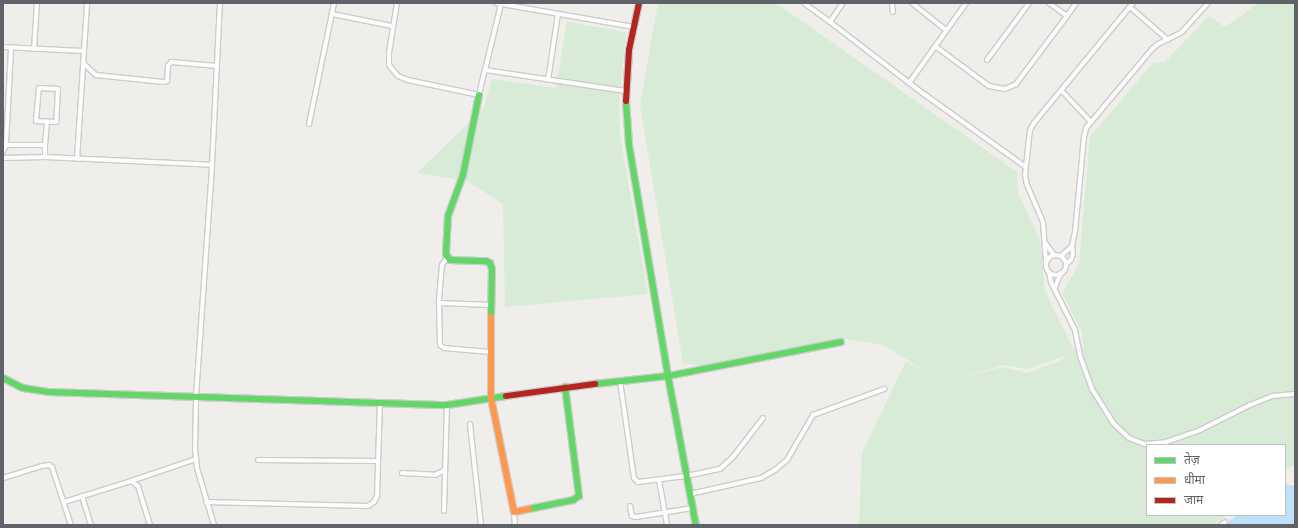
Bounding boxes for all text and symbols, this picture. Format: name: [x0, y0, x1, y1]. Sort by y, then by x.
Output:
legend: [1146, 444, 1286, 516]
text: तेज़: [1184, 452, 1200, 467]
text: धीमा: [1184, 472, 1205, 487]
text: जाम: [1184, 492, 1203, 507]

